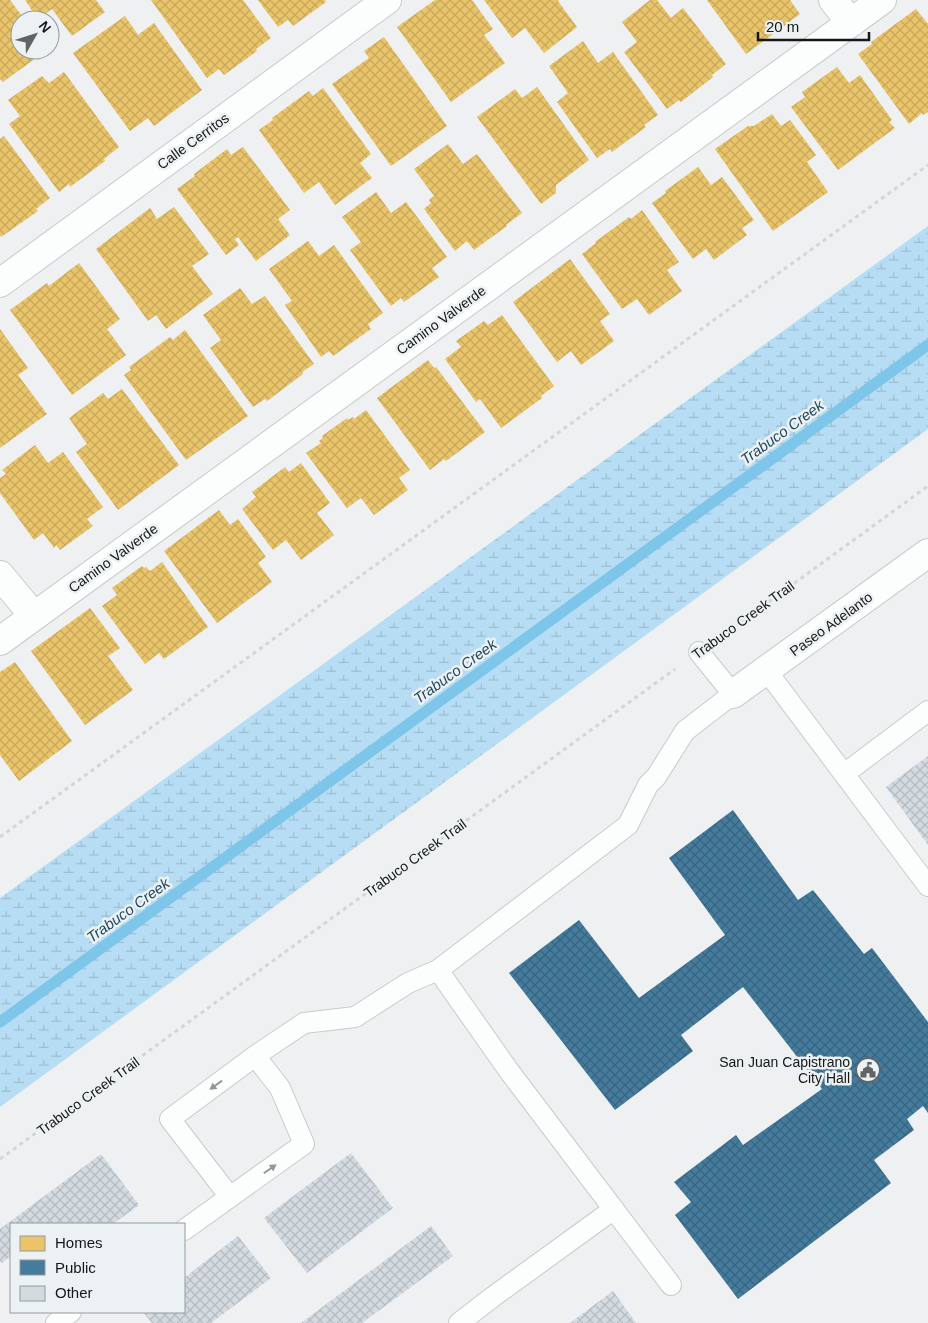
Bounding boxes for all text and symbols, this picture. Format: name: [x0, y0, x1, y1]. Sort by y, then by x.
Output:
north arrow: [10, 10, 60, 60]
scale bar: [758, 10, 869, 42]
text: N: [36, 18, 55, 36]
text: 20 m: [766, 18, 799, 35]
street label: Calle Cerritos: [154, 110, 232, 172]
street label: Camino Valverde: [393, 282, 489, 358]
water label: Trabuco Creek: [737, 395, 828, 468]
street label: Camino Valverde: [65, 520, 161, 596]
street label: Trabuco Creek Trail: [689, 578, 797, 662]
street label: Paseo Adelanto: [787, 589, 876, 659]
water label: Trabuco Creek: [410, 634, 501, 707]
street label: Trabuco Creek Trail: [361, 816, 469, 900]
water label: Trabuco Creek: [83, 873, 174, 946]
street label: Trabuco Creek Trail: [34, 1054, 142, 1138]
place label: San Juan Capistrano City Hall: [719, 1054, 850, 1086]
public building icon: San Juan Capistrano City Hall: [855, 1057, 881, 1083]
one-way arrow: [209, 1080, 223, 1090]
one-way arrow: [263, 1164, 277, 1174]
legend: [10, 1223, 185, 1313]
text: Homes: [55, 1234, 103, 1251]
text: Public: [55, 1259, 96, 1276]
text: Other: [55, 1284, 93, 1301]

